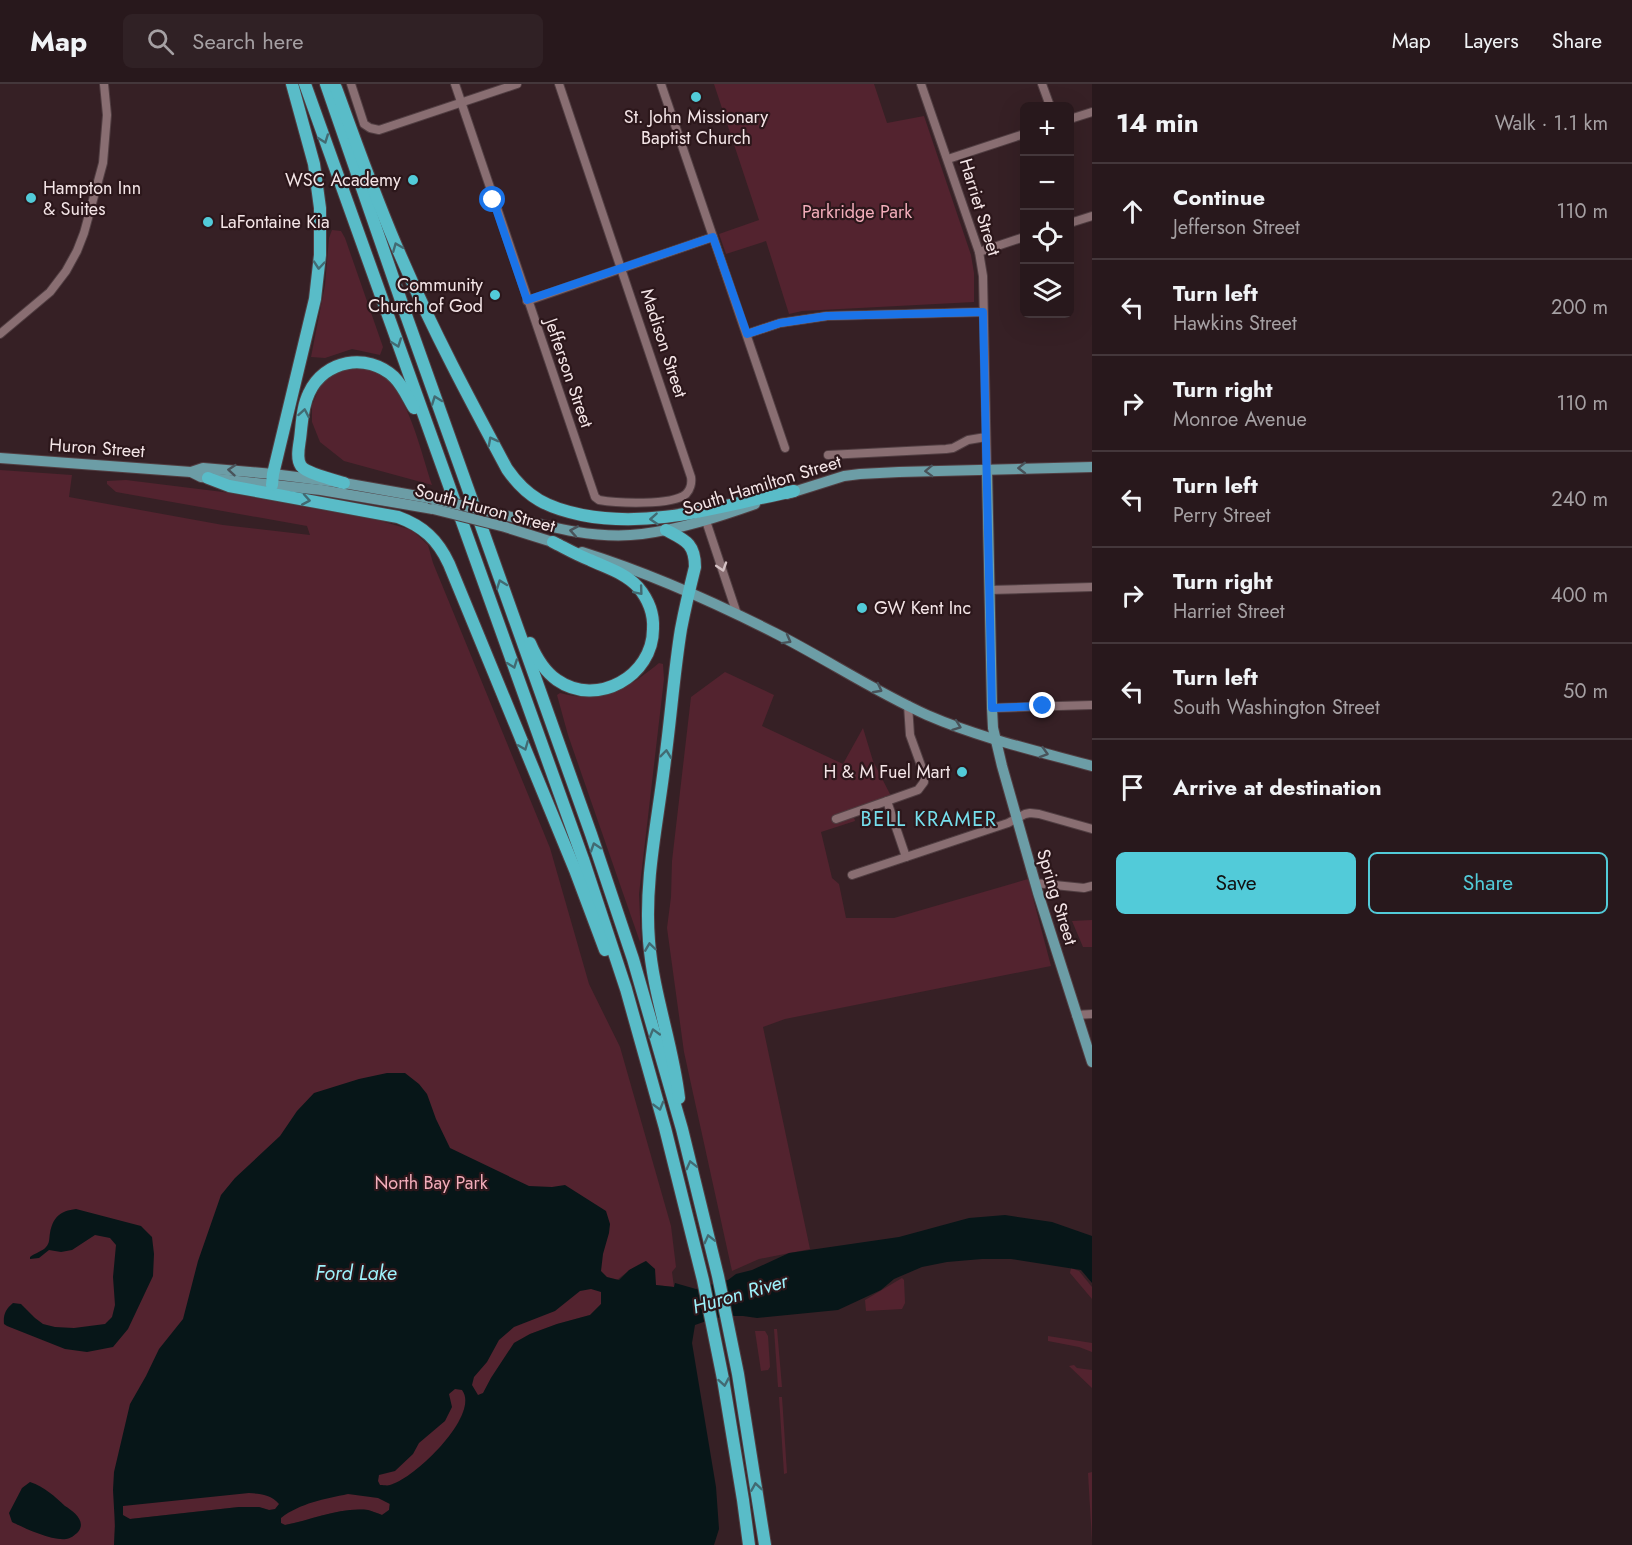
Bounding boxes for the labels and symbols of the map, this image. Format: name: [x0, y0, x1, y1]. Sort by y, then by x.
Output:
marker: St. John Missionary Baptist Church: [689, 90, 703, 104]
place label: St. John Missionary Baptist Church: [624, 104, 768, 151]
one-way arrow: [317, 133, 330, 144]
street label: Harriet Street: [953, 155, 1007, 259]
place label: WSC Academy: [285, 167, 401, 193]
marker: WSC Academy: [406, 173, 420, 187]
place label: Hampton Inn & Suites: [43, 175, 141, 222]
route start: [479, 186, 505, 212]
marker: Hampton Inn & Suites: [24, 191, 38, 205]
park label: Parkridge Park: [802, 199, 912, 225]
place label: LaFontaine Kia: [220, 209, 330, 235]
marker: LaFontaine Kia: [201, 215, 215, 229]
one-way arrow: [392, 243, 404, 254]
one-way arrow: [313, 260, 326, 269]
place label: Community Church of God: [368, 272, 483, 319]
street label: Madison Street: [634, 285, 694, 401]
marker: Community Church of God: [488, 288, 502, 302]
street label: Jefferson Street: [537, 313, 600, 432]
one-way arrow: [389, 337, 402, 347]
one-way arrow: [431, 395, 444, 406]
one-way arrow: [297, 408, 310, 418]
street label: Huron Street: [48, 432, 146, 464]
one-way arrow: [488, 436, 500, 447]
street label: South Hamilton Street: [679, 448, 845, 522]
one-way arrow: [1017, 462, 1026, 475]
one-way arrow: [227, 464, 236, 477]
one-way arrow: [924, 465, 933, 477]
street label: South Huron Street: [412, 477, 559, 539]
one-way arrow: [301, 493, 311, 505]
one-way arrow: [650, 512, 659, 525]
one-way arrow: [569, 525, 579, 538]
one-way arrow: [714, 562, 727, 572]
one-way arrow: [496, 579, 509, 590]
one-way arrow: [632, 584, 643, 595]
place label: GW Kent Inc: [874, 595, 971, 621]
marker: GW Kent Inc: [855, 601, 869, 615]
one-way arrow: [781, 633, 791, 644]
one-way arrow: [505, 658, 518, 669]
one-way arrow: [871, 682, 882, 693]
route end: [1029, 692, 1055, 718]
one-way arrow: [951, 719, 961, 732]
one-way arrow: [517, 740, 529, 751]
one-way arrow: [1038, 746, 1048, 758]
one-way arrow: [659, 749, 672, 758]
place label: H & M Fuel Mart: [824, 759, 951, 785]
marker: H & M Fuel Mart: [955, 765, 969, 779]
district label: BELL KRAMER: [861, 805, 997, 834]
one-way arrow: [590, 842, 602, 853]
street label: Spring Street: [1030, 846, 1084, 949]
one-way arrow: [644, 943, 657, 952]
one-way arrow: [649, 1028, 661, 1038]
one-way arrow: [652, 1101, 664, 1111]
one-way arrow: [686, 1161, 699, 1171]
park label: North Bay Park: [374, 1170, 488, 1196]
one-way arrow: [704, 1234, 717, 1244]
water label: Ford Lake: [315, 1259, 397, 1288]
water label: Huron River: [689, 1266, 792, 1321]
one-way arrow: [717, 1377, 730, 1387]
one-way arrow: [751, 1483, 763, 1492]

